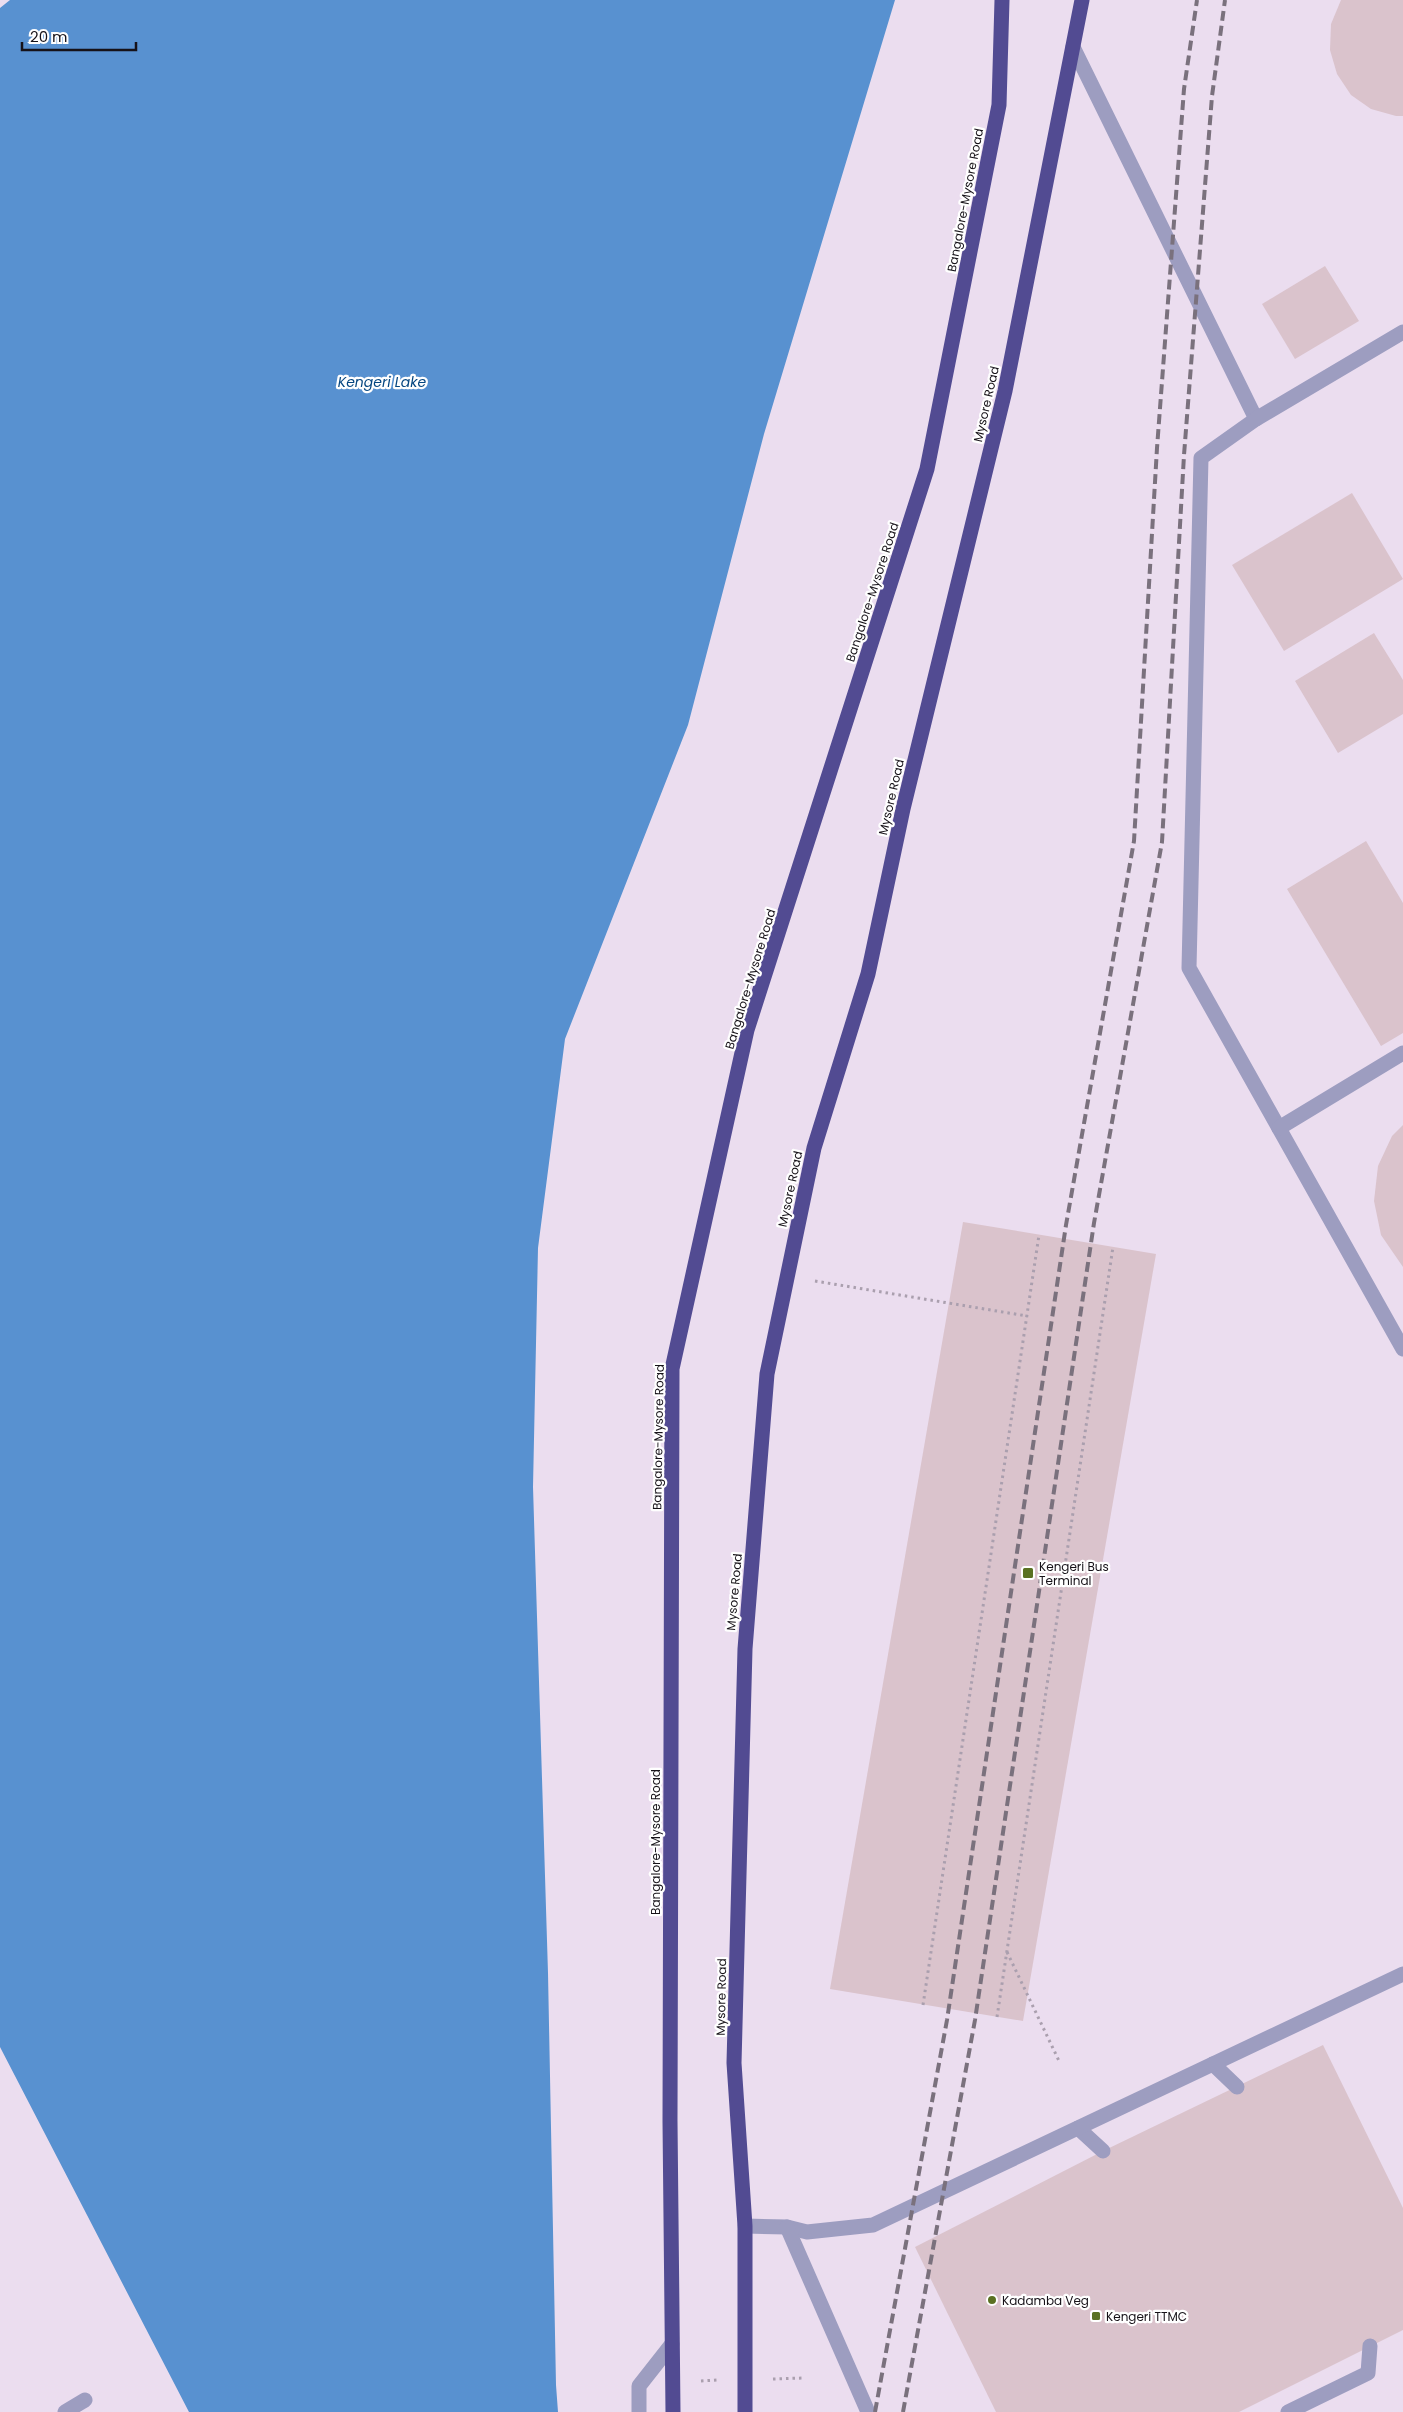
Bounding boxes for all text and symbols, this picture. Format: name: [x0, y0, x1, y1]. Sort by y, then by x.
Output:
scale bar: [22, 20, 136, 52]
text: 20 m: [30, 26, 68, 47]
street label: Bangalore-Mysore Road: [943, 127, 987, 273]
street label: Mysore Road: [969, 364, 1003, 444]
water label: Kengeri Lake: [338, 372, 427, 392]
street label: Bangalore-Mysore Road: [841, 520, 903, 664]
street label: Mysore Road: [874, 757, 908, 837]
street label: Bangalore-Mysore Road: [721, 907, 779, 1051]
street label: Mysore Road: [774, 1149, 806, 1229]
street label: Bangalore-Mysore Road: [648, 1364, 668, 1510]
street label: Mysore Road: [722, 1553, 746, 1631]
place label: Kengeri Bus Terminal: [1039, 1558, 1109, 1589]
marker: Kengeri Bus Terminal: [1021, 1566, 1035, 1580]
street label: Bangalore-Mysore Road: [647, 1769, 664, 1915]
street label: Mysore Road: [712, 1958, 730, 2036]
place label: Kadamba Veg: [1002, 2292, 1089, 2309]
marker: Kadamba Veg: [986, 2294, 998, 2306]
place label: Kengeri TTMC: [1106, 2308, 1187, 2325]
marker: Kengeri TTMC: [1090, 2310, 1102, 2322]

